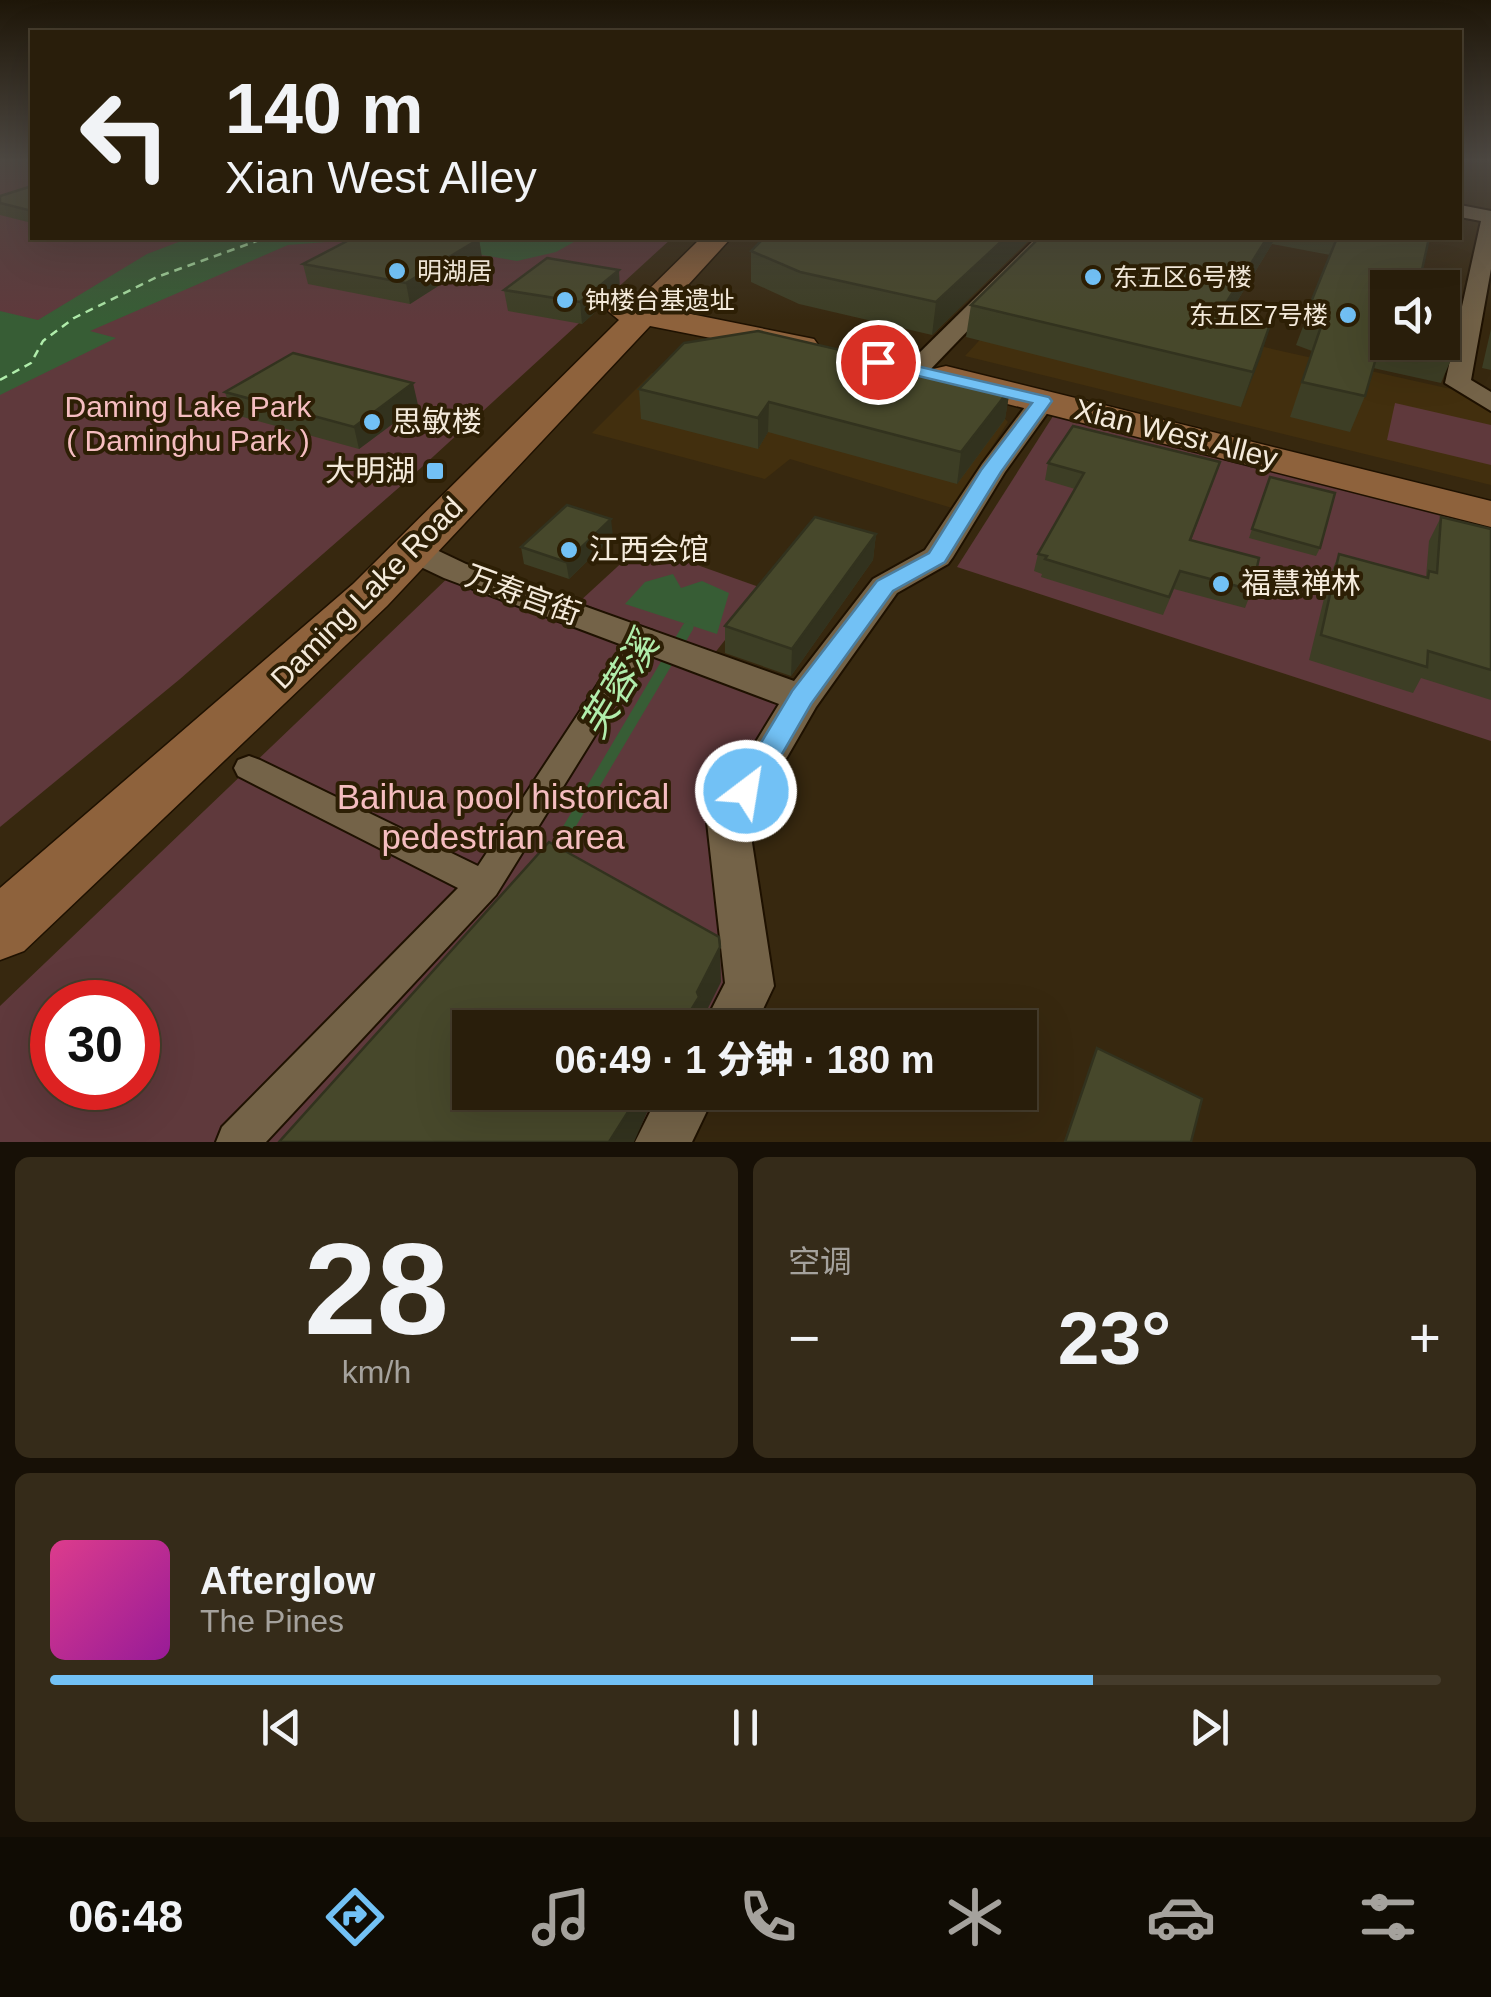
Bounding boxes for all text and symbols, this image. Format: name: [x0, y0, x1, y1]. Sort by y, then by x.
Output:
icon: left: [60, 70, 190, 200]
text: 140 m: [225, 70, 423, 148]
text: Xian West Alley: [225, 152, 537, 203]
place label: 明湖居: [417, 257, 492, 285]
marker: 明湖居: [386, 260, 408, 282]
place label: 东五区6号楼: [1113, 263, 1252, 291]
marker: 东五区6号楼: [1082, 266, 1104, 288]
map controls: [1370, 270, 1460, 360]
button: sound: [1370, 270, 1460, 360]
place label: 钟楼台基遗址: [585, 286, 735, 314]
marker: 钟楼台基遗址: [554, 289, 576, 311]
place label: 东五区7号楼: [1189, 301, 1328, 329]
marker: 东五区7号楼: [1337, 304, 1359, 326]
pin: [836, 320, 921, 405]
icon: arrive: [851, 335, 906, 390]
park label: Daming Lake Park ( Daminghu Park ): [65, 390, 312, 457]
street label: Xian West Alley: [1071, 392, 1281, 475]
place label: 思敏楼: [392, 405, 482, 438]
marker: 思敏楼: [361, 411, 383, 433]
place label: 大明湖: [325, 454, 415, 487]
marker: 大明湖: [424, 460, 446, 482]
street label: Daming Lake Road: [264, 490, 469, 695]
place label: 江西会馆: [589, 533, 709, 566]
marker: 江西会馆: [558, 539, 580, 561]
street label: 万寿宫街: [461, 559, 585, 631]
place label: 福慧禅林: [1241, 567, 1361, 600]
marker: 福慧禅林: [1210, 573, 1232, 595]
water label: 芙蓉溪: [572, 622, 668, 745]
position arrow: [694, 739, 798, 843]
park label: Baihua pool historical pedestrian area: [337, 777, 669, 856]
speed limit sign: 30: [30, 980, 160, 1110]
text: 06:49 · 1 分钟 · 180 m: [554, 1039, 935, 1081]
text: 28: [304, 1216, 449, 1362]
text: 空调: [788, 1244, 852, 1280]
text: 23°: [1058, 1296, 1171, 1380]
text: −: [788, 1307, 820, 1369]
text: +: [1409, 1307, 1441, 1369]
text: km/h: [342, 1354, 411, 1390]
text: Afterglow: [200, 1560, 375, 1602]
text: The Pines: [200, 1603, 344, 1639]
icon: previous: [254, 1700, 309, 1755]
icon: pause: [718, 1700, 773, 1755]
icon: next: [1182, 1700, 1237, 1755]
icon: directions: [320, 1882, 390, 1952]
icon: music: [526, 1882, 596, 1952]
icon: phone: [733, 1882, 803, 1952]
icon: climate: [940, 1882, 1010, 1952]
icon: car: [1146, 1882, 1216, 1952]
icon: filters: [1353, 1882, 1423, 1952]
text: 06:48: [68, 1891, 183, 1942]

